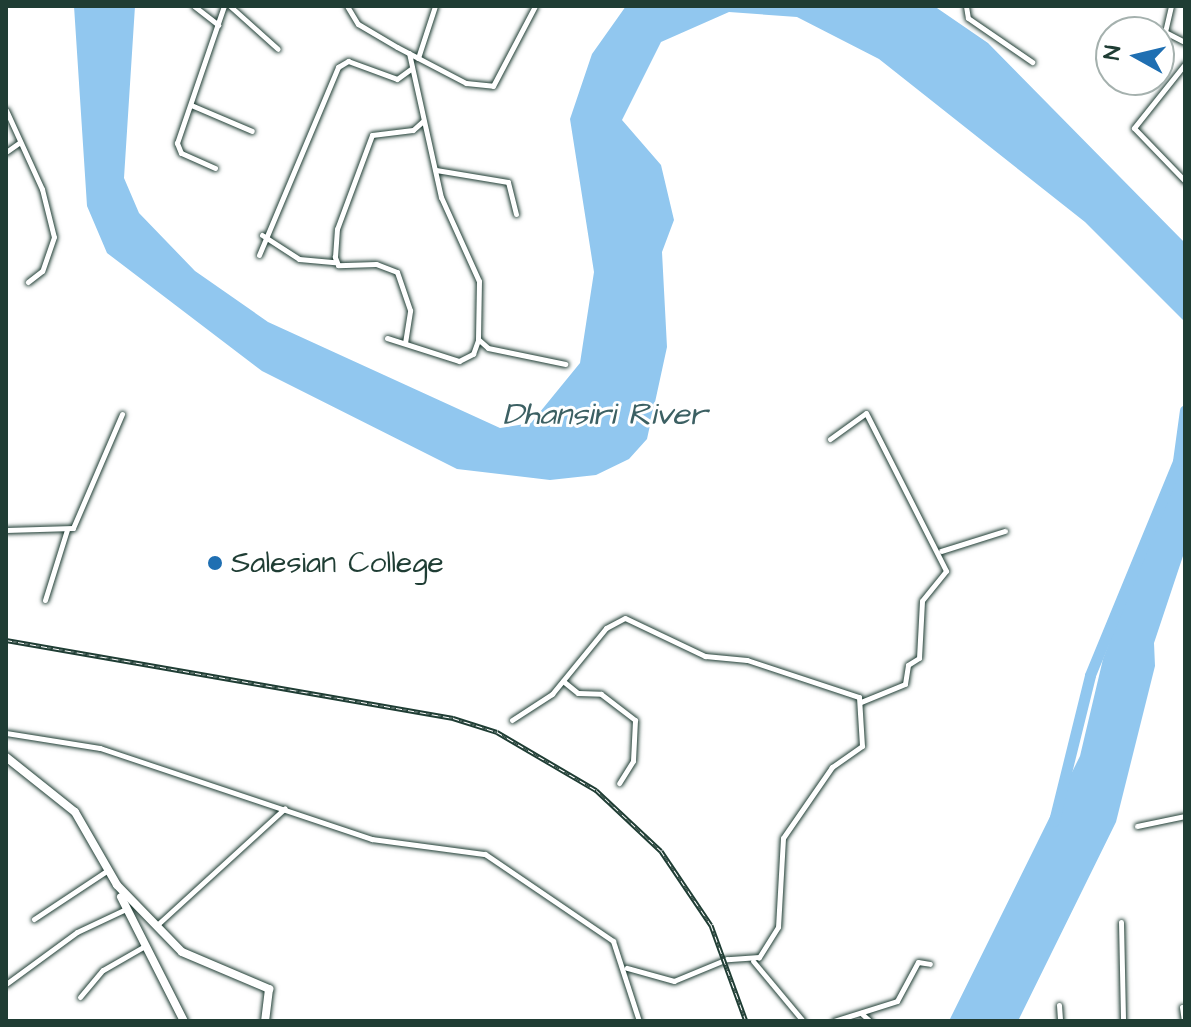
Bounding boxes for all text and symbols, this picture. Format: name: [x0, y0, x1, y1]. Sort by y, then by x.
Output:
north arrow: [1095, 16, 1175, 96]
text: N: [1096, 44, 1129, 62]
water label: Dhansiri River: [503, 396, 707, 434]
place label: Salesian College: [231, 545, 444, 581]
marker: Salesian College: [206, 554, 224, 572]

